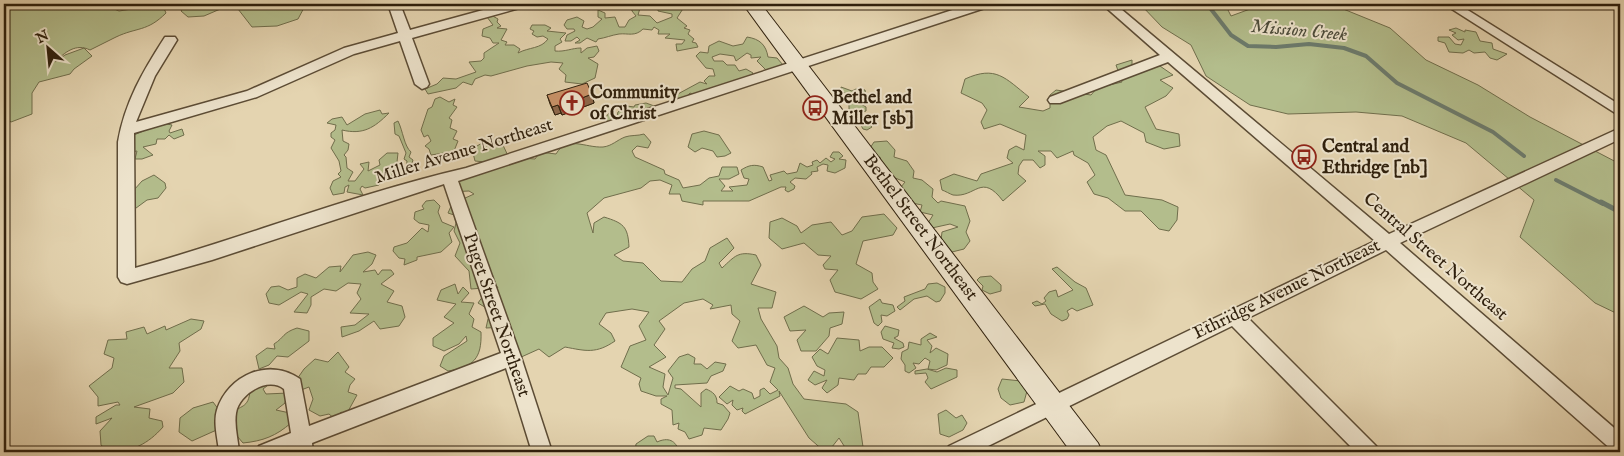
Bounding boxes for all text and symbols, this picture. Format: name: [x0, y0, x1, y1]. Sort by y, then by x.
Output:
water label: Mission Creek: [1250, 15, 1348, 47]
north arrow: [22, 22, 72, 72]
text: N: [32, 27, 52, 49]
place label: Community of Christ: [590, 82, 680, 126]
place label: Bethel and Miller [sb]: [832, 87, 914, 131]
church icon: Community of Christ: [559, 90, 585, 116]
bus stop icon: Bethel and Miller [sb]: [802, 95, 828, 121]
street label: Miller Avenue Northeast: [372, 114, 556, 190]
place label: Central and Ethridge [nb]: [1322, 136, 1428, 180]
bus stop icon: Central and Ethridge [nb]: [1291, 144, 1317, 170]
street label: Bethel Street Northeast: [857, 150, 983, 306]
street label: Central Street Northeast: [1358, 188, 1512, 326]
street label: Puget Street Northeast: [457, 230, 535, 400]
street label: Ethridge Avenue Northeast: [1190, 235, 1384, 345]

